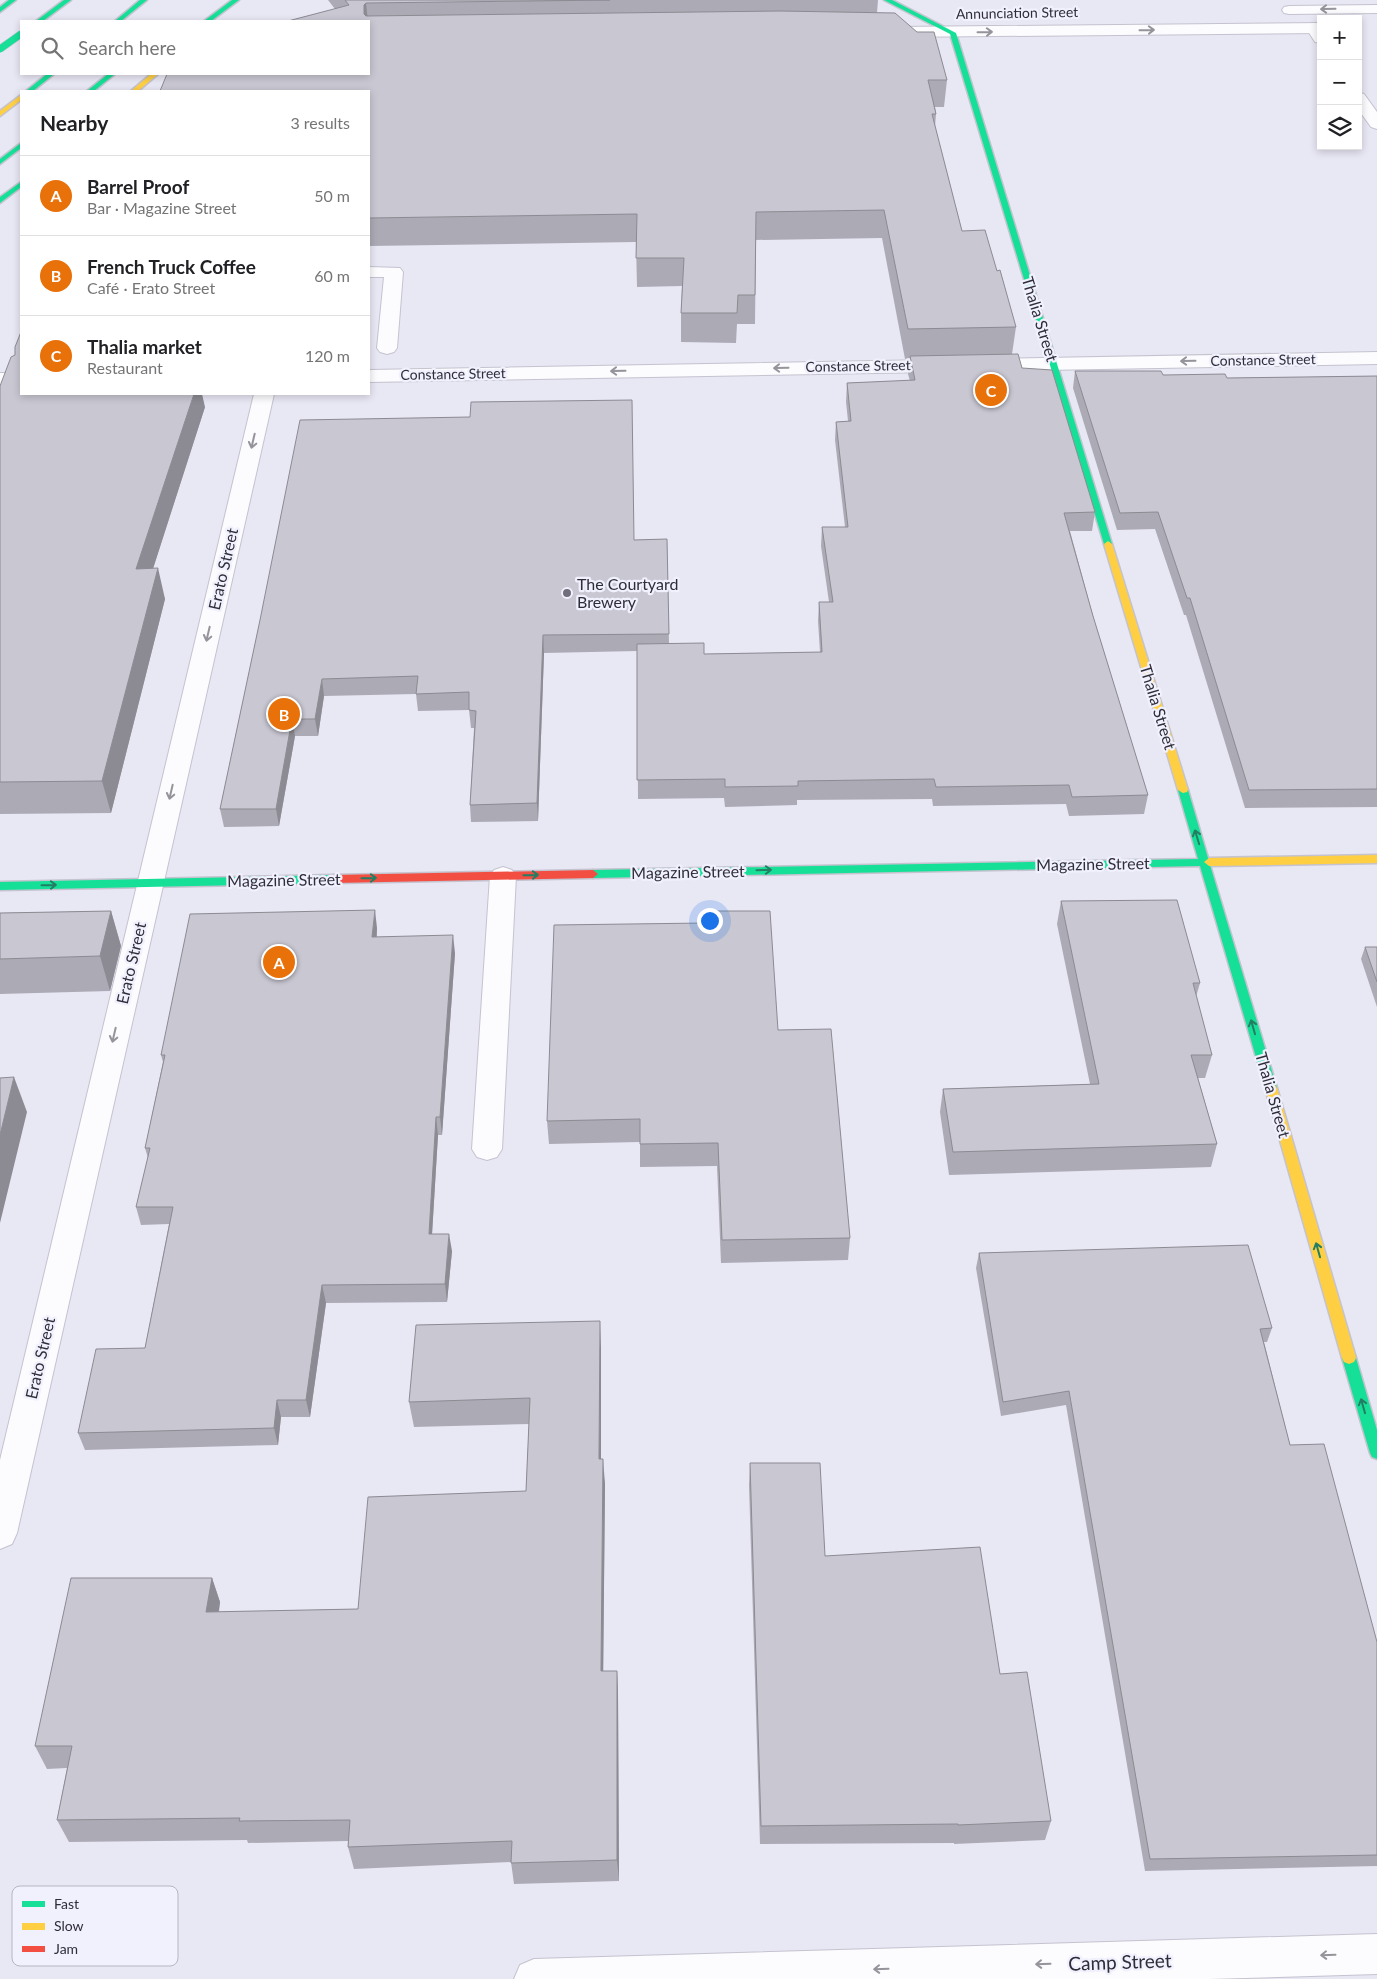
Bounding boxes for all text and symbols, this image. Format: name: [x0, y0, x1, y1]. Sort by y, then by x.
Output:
street label: Annunciation Street: [956, 3, 1078, 22]
one-way arrow: [1321, 5, 1337, 14]
map controls: [1317, 15, 1362, 150]
button: +: [1317, 15, 1362, 60]
search box: [20, 20, 370, 75]
one-way arrow: [1139, 25, 1155, 35]
one-way arrow: [976, 27, 993, 37]
icon: search: [38, 34, 66, 62]
text: Search here: [78, 36, 176, 59]
button: −: [1317, 60, 1362, 105]
button: layers: [1317, 105, 1362, 150]
text: Nearby: [40, 110, 108, 135]
text: 3 results: [290, 113, 350, 132]
text: Barrel Proof: [87, 175, 189, 198]
text: A: [50, 186, 62, 205]
text: 50 m: [314, 186, 350, 205]
text: Bar · Magazine Street: [87, 198, 237, 217]
text: French Truck Coffee: [87, 255, 256, 278]
text: B: [51, 266, 61, 285]
text: 60 m: [314, 266, 350, 285]
street label: Thalia Street: [1019, 274, 1063, 364]
text: Café · Erato Street: [87, 278, 215, 297]
text: Thalia market: [87, 335, 202, 358]
text: C: [51, 346, 61, 365]
text: 120 m: [305, 346, 350, 365]
street label: Constance Street: [1210, 350, 1316, 369]
street label: Constance Street: [805, 356, 911, 375]
one-way arrow: [1181, 356, 1197, 366]
text: Restaurant: [87, 358, 163, 377]
one-way arrow: [773, 363, 790, 373]
street label: Constance Street: [400, 364, 506, 383]
one-way arrow: [611, 366, 627, 376]
pin: C: [975, 371, 1007, 409]
one-way arrow: [248, 433, 257, 449]
street label: Erato Street: [204, 526, 241, 612]
place label: The Courtyard Brewery: [577, 574, 678, 611]
marker: The Courtyard Brewery: [561, 587, 573, 599]
one-way arrow: [203, 625, 212, 641]
street label: Thalia Street: [1137, 662, 1181, 752]
pin: B: [268, 695, 300, 733]
one-way arrow: [166, 783, 175, 799]
one-way arrow: [1192, 830, 1202, 846]
street label: Magazine Street: [1036, 853, 1150, 874]
street label: Magazine Street: [631, 861, 745, 882]
one-way arrow: [755, 866, 771, 875]
street label: Magazine Street: [227, 869, 341, 890]
one-way arrow: [522, 870, 539, 880]
one-way arrow: [360, 873, 376, 883]
one-way arrow: [40, 880, 56, 890]
your location: [697, 908, 723, 934]
street label: Erato Street: [112, 920, 149, 1006]
pin: A: [263, 943, 295, 981]
one-way arrow: [1247, 1019, 1257, 1035]
one-way arrow: [109, 1027, 118, 1043]
street label: Thalia Street: [1252, 1050, 1295, 1140]
one-way arrow: [1312, 1242, 1322, 1258]
street label: Erato Street: [21, 1315, 58, 1401]
one-way arrow: [1358, 1398, 1368, 1414]
legend: [12, 1886, 178, 1966]
text: Fast: [54, 1895, 79, 1912]
text: Slow: [54, 1917, 84, 1934]
text: Jam: [54, 1940, 78, 1957]
street label: Camp Street: [1068, 1948, 1172, 1975]
one-way arrow: [1321, 1951, 1337, 1960]
one-way arrow: [1036, 1959, 1052, 1969]
one-way arrow: [873, 1964, 889, 1973]

